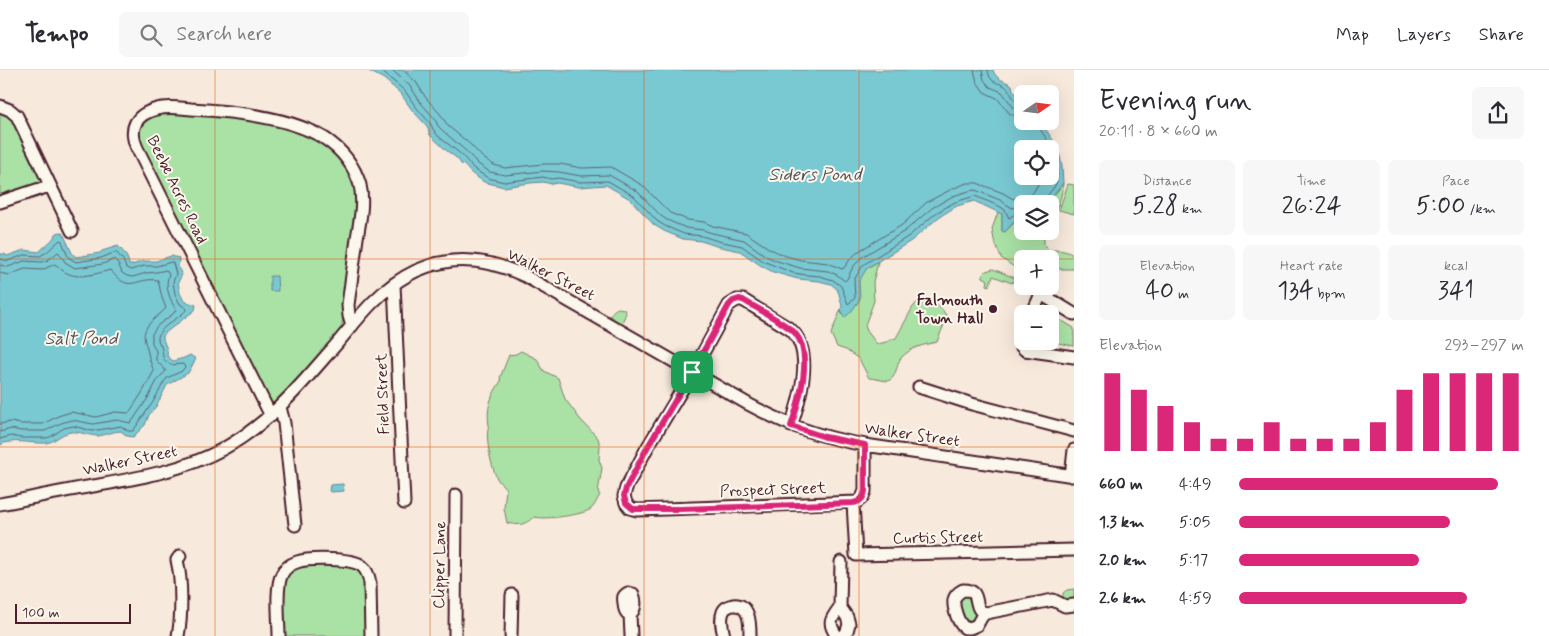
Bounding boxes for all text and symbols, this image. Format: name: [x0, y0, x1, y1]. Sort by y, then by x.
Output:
search box: [119, 12, 469, 57]
text: Tempo: [25, 19, 89, 50]
icon: search: [137, 21, 165, 49]
text: Search here: [177, 22, 272, 47]
text: Map: [1336, 23, 1369, 47]
text: Layers: [1397, 23, 1451, 47]
text: Share: [1479, 23, 1524, 47]
text: Evening run: [1099, 83, 1252, 120]
north arrow: [1014, 85, 1059, 130]
map controls: [1014, 85, 1059, 350]
button: share: [1472, 87, 1524, 139]
text: 20:11 · 8 × 660 m: [1099, 121, 1218, 142]
street label: Beebe Acres Road: [142, 132, 212, 248]
button: locate: [1014, 140, 1059, 185]
water label: Siders Pond: [769, 163, 864, 187]
text: Distance: [1143, 172, 1192, 190]
text: Time: [1297, 172, 1326, 190]
text: Pace: [1442, 172, 1470, 190]
text: 5.28: [1132, 190, 1178, 223]
text: 26:24: [1281, 190, 1342, 223]
text: 5:00: [1416, 190, 1466, 223]
button: layers: [1014, 195, 1059, 240]
text: km: [1178, 200, 1202, 218]
text: /km: [1466, 200, 1496, 218]
street label: Walker Street: [503, 244, 599, 306]
button: +: [1014, 250, 1059, 295]
text: Elevation: [1140, 257, 1195, 275]
text: Heart rate: [1280, 257, 1343, 275]
text: kcal: [1444, 257, 1468, 275]
text: 40: [1145, 275, 1174, 308]
text: 134: [1277, 275, 1314, 308]
text: 341: [1438, 275, 1474, 308]
text: m: [1174, 285, 1189, 303]
text: bpm: [1314, 285, 1346, 303]
place label: Falmouth Town Hall: [915, 290, 983, 329]
marker: Falmouth Town Hall: [987, 303, 999, 315]
button: −: [1014, 305, 1059, 350]
water label: Salt Pond: [45, 327, 119, 351]
text: Elevation: [1099, 335, 1162, 356]
text: 293–297 m: [1444, 335, 1524, 356]
pin: [671, 351, 713, 393]
street label: Field Street: [371, 352, 395, 435]
icon: arrive: [678, 358, 706, 386]
street label: Walker Street: [863, 418, 961, 452]
street label: Walker Street: [81, 441, 179, 481]
text: 660 m: [1099, 474, 1143, 495]
text: 4:49: [1179, 474, 1211, 495]
street label: Prospect Street: [720, 478, 827, 502]
text: 1.3 km: [1099, 512, 1144, 533]
text: 5:05: [1179, 512, 1210, 533]
street label: Clipper Lane: [429, 520, 451, 609]
street label: Curtis Street: [893, 527, 983, 549]
text: 2.0 km: [1099, 550, 1147, 571]
text: 5:17: [1179, 550, 1208, 571]
text: 2.6 km: [1099, 588, 1146, 609]
text: 4:59: [1179, 588, 1212, 609]
scale bar: [15, 601, 131, 624]
text: 100 m: [22, 604, 60, 622]

